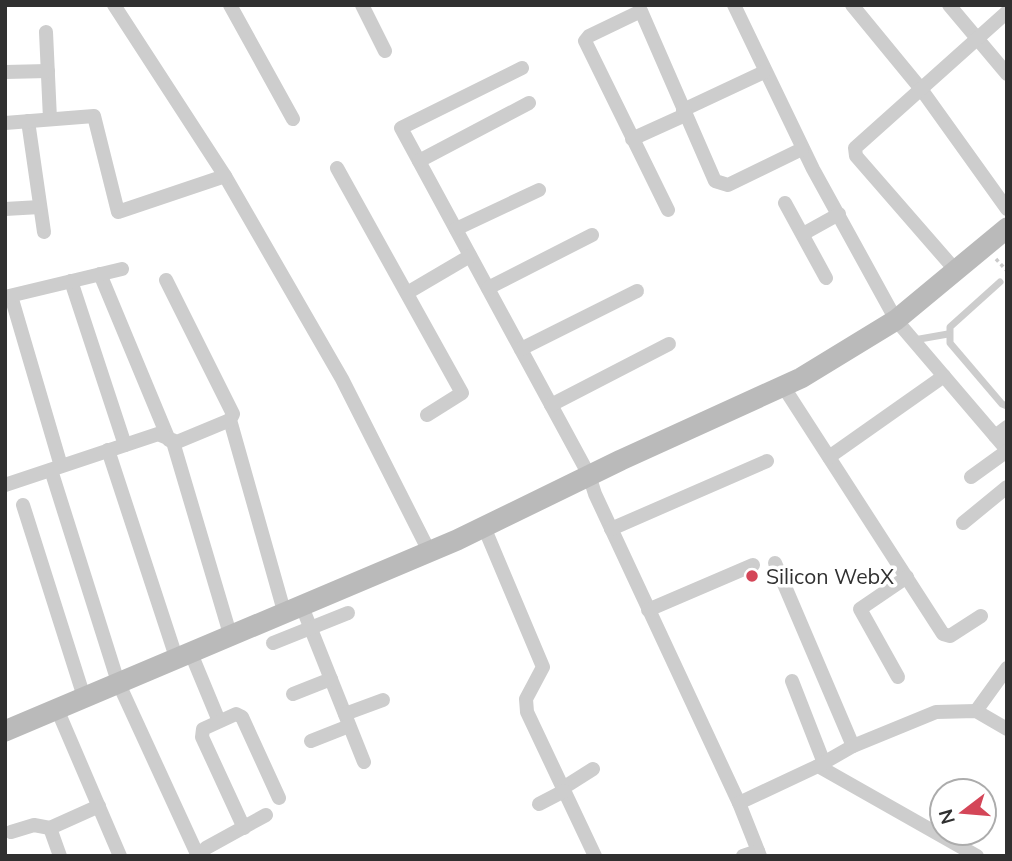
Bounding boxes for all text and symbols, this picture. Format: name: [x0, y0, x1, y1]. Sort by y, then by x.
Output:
place label: Silicon WebX: [766, 563, 894, 589]
marker: Silicon WebX: [744, 568, 760, 584]
north arrow: [928, 777, 998, 847]
text: N: [933, 806, 960, 827]

